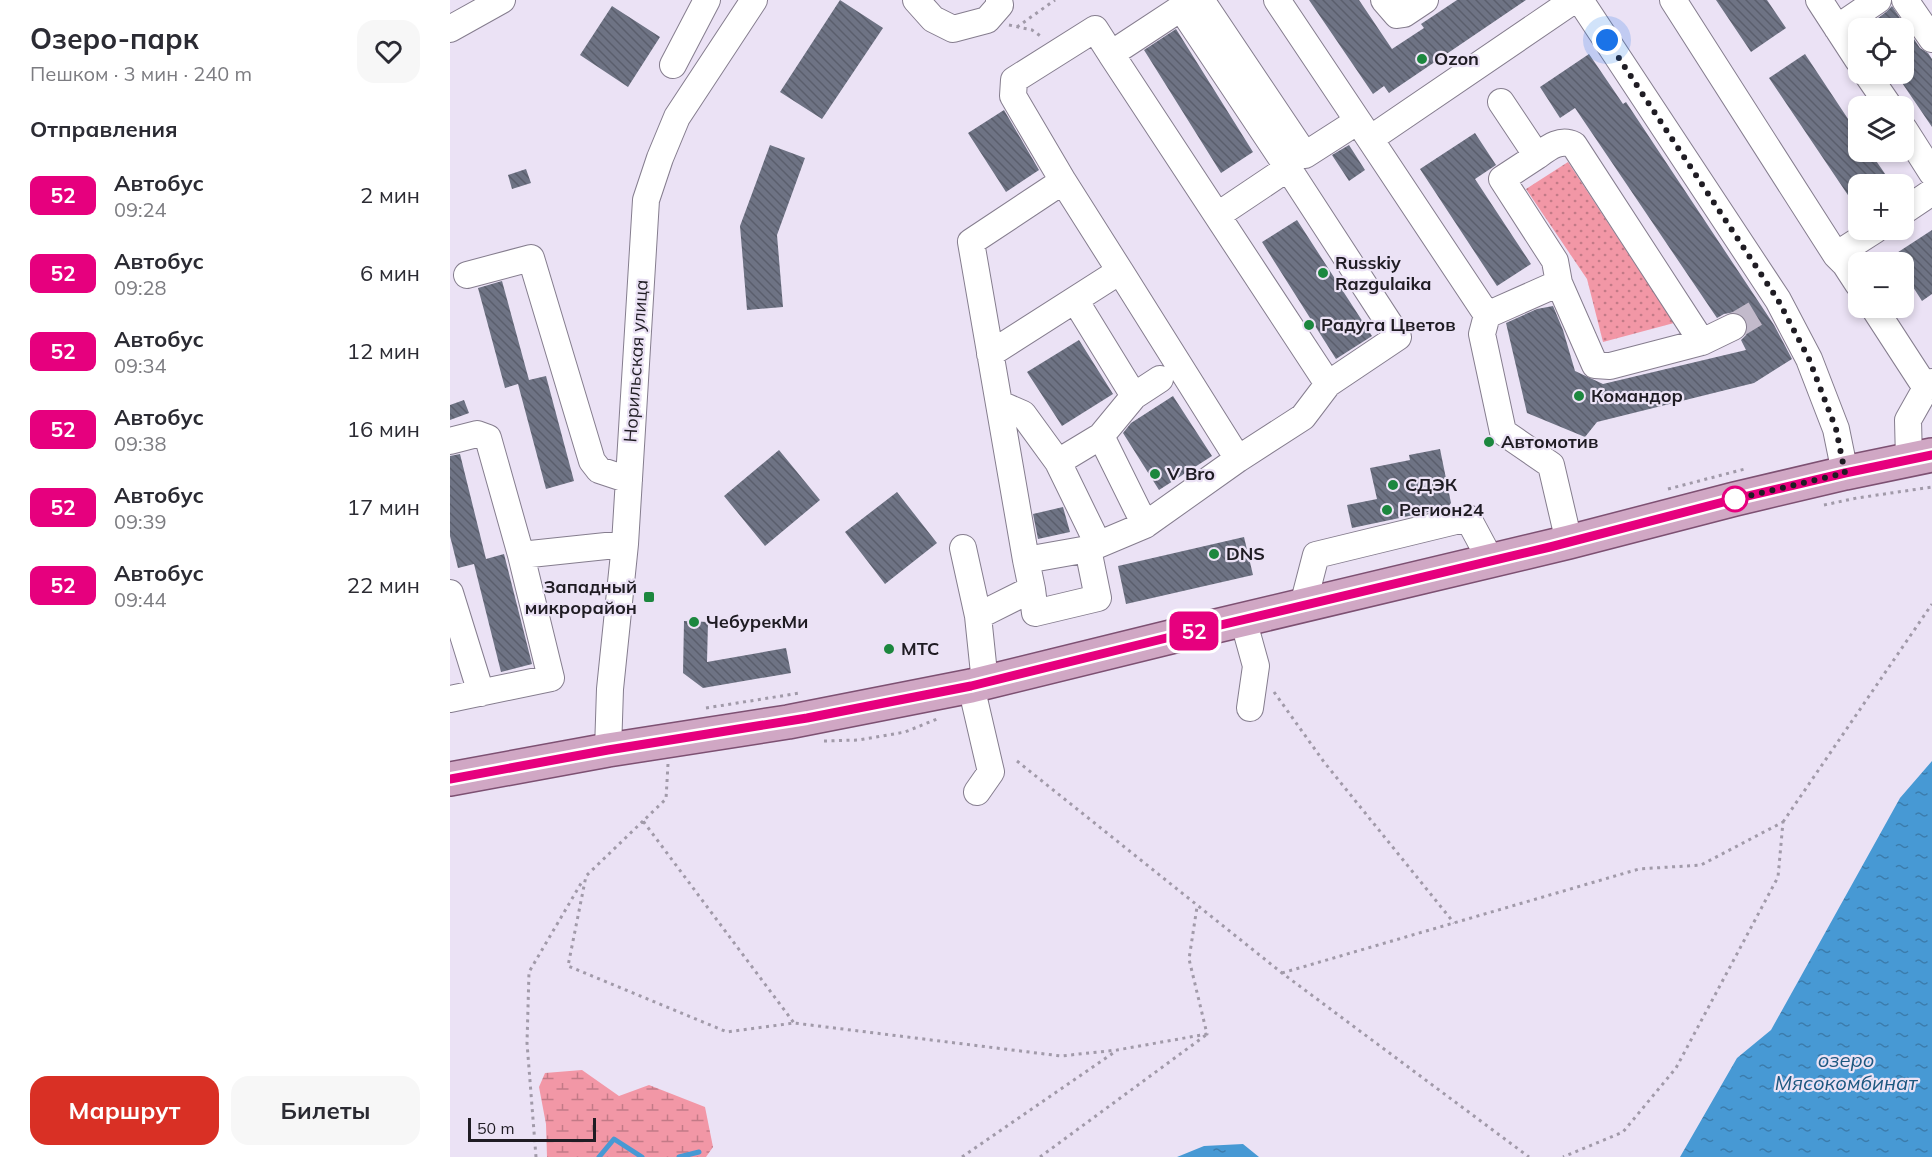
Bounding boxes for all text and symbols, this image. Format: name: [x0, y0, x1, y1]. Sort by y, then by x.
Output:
map controls: [1848, 18, 1914, 318]
button: locate: [1848, 18, 1914, 84]
button: heart: [357, 20, 420, 83]
text: Озеро-парк: [30, 21, 199, 56]
your location: [1592, 25, 1622, 55]
place label: Ozon: [1434, 47, 1479, 70]
marker: Ozon: [1415, 52, 1429, 66]
text: Пешком · 3 мин · 240 m: [30, 61, 252, 86]
button: layers: [1848, 96, 1914, 162]
text: Отправления: [30, 115, 178, 143]
text: Автобус: [114, 169, 204, 197]
button: +: [1848, 174, 1914, 240]
text: 2 мин: [360, 181, 420, 209]
text: 52: [50, 182, 76, 208]
text: 09:24: [114, 197, 167, 222]
text: Автобус: [114, 247, 204, 275]
place label: Russkiy Razgulaika: [1335, 251, 1431, 295]
button: −: [1848, 252, 1914, 318]
text: 6 мин: [360, 259, 420, 287]
text: 52: [50, 260, 76, 286]
marker: Russkiy Razgulaika: [1316, 266, 1330, 280]
text: 09:28: [114, 275, 167, 300]
street label: Норильская улица: [618, 279, 653, 443]
place label: Радуга Цветов: [1321, 313, 1456, 336]
marker: Радуга Цветов: [1302, 318, 1316, 332]
text: Автобус: [114, 325, 204, 353]
text: 12 мин: [347, 337, 420, 365]
text: 52: [50, 338, 76, 364]
text: 09:34: [114, 353, 167, 378]
place label: Командор: [1591, 384, 1683, 407]
marker: Командор: [1572, 389, 1586, 403]
text: Автобус: [114, 403, 204, 431]
text: 16 мин: [347, 415, 420, 443]
text: 52: [50, 416, 76, 442]
place label: Автомотив: [1501, 430, 1598, 453]
text: 09:38: [114, 431, 167, 456]
marker: Автомотив: [1482, 435, 1496, 449]
place label: V Bro: [1166, 462, 1215, 485]
marker: V Bro: [1148, 467, 1162, 481]
place label: СДЭК: [1405, 473, 1458, 496]
marker: СДЭК: [1386, 478, 1400, 492]
text: Автобус: [114, 481, 204, 509]
unlabelled marker: [1722, 486, 1748, 512]
text: 17 мин: [347, 493, 420, 521]
text: 52: [50, 494, 76, 520]
place label: Регион24: [1399, 498, 1484, 521]
marker: Регион24: [1380, 503, 1394, 517]
text: 09:39: [114, 509, 167, 534]
place label: DNS: [1226, 542, 1265, 565]
marker: DNS: [1207, 547, 1221, 561]
text: Автобус: [114, 559, 204, 587]
text: 22 мин: [347, 571, 420, 599]
text: 52: [50, 572, 76, 598]
place label: Западный микрорайон: [525, 575, 637, 619]
text: 09:44: [114, 587, 167, 612]
marker: Западный микрорайон: [642, 590, 656, 604]
place label: ЧебурекМи: [706, 610, 808, 633]
line badge: 52: [1167, 612, 1221, 650]
marker: ЧебурекМи: [687, 615, 701, 629]
text: 52: [1181, 618, 1207, 644]
place label: МТС: [901, 637, 939, 660]
marker: МТС: [882, 642, 896, 656]
water label: озеро Мясокомбинат: [1775, 1047, 1918, 1095]
button: Маршрут: [30, 1076, 219, 1145]
button: Билеты: [231, 1076, 420, 1145]
scale bar: [468, 1115, 596, 1142]
text: 50 m: [477, 1118, 514, 1138]

